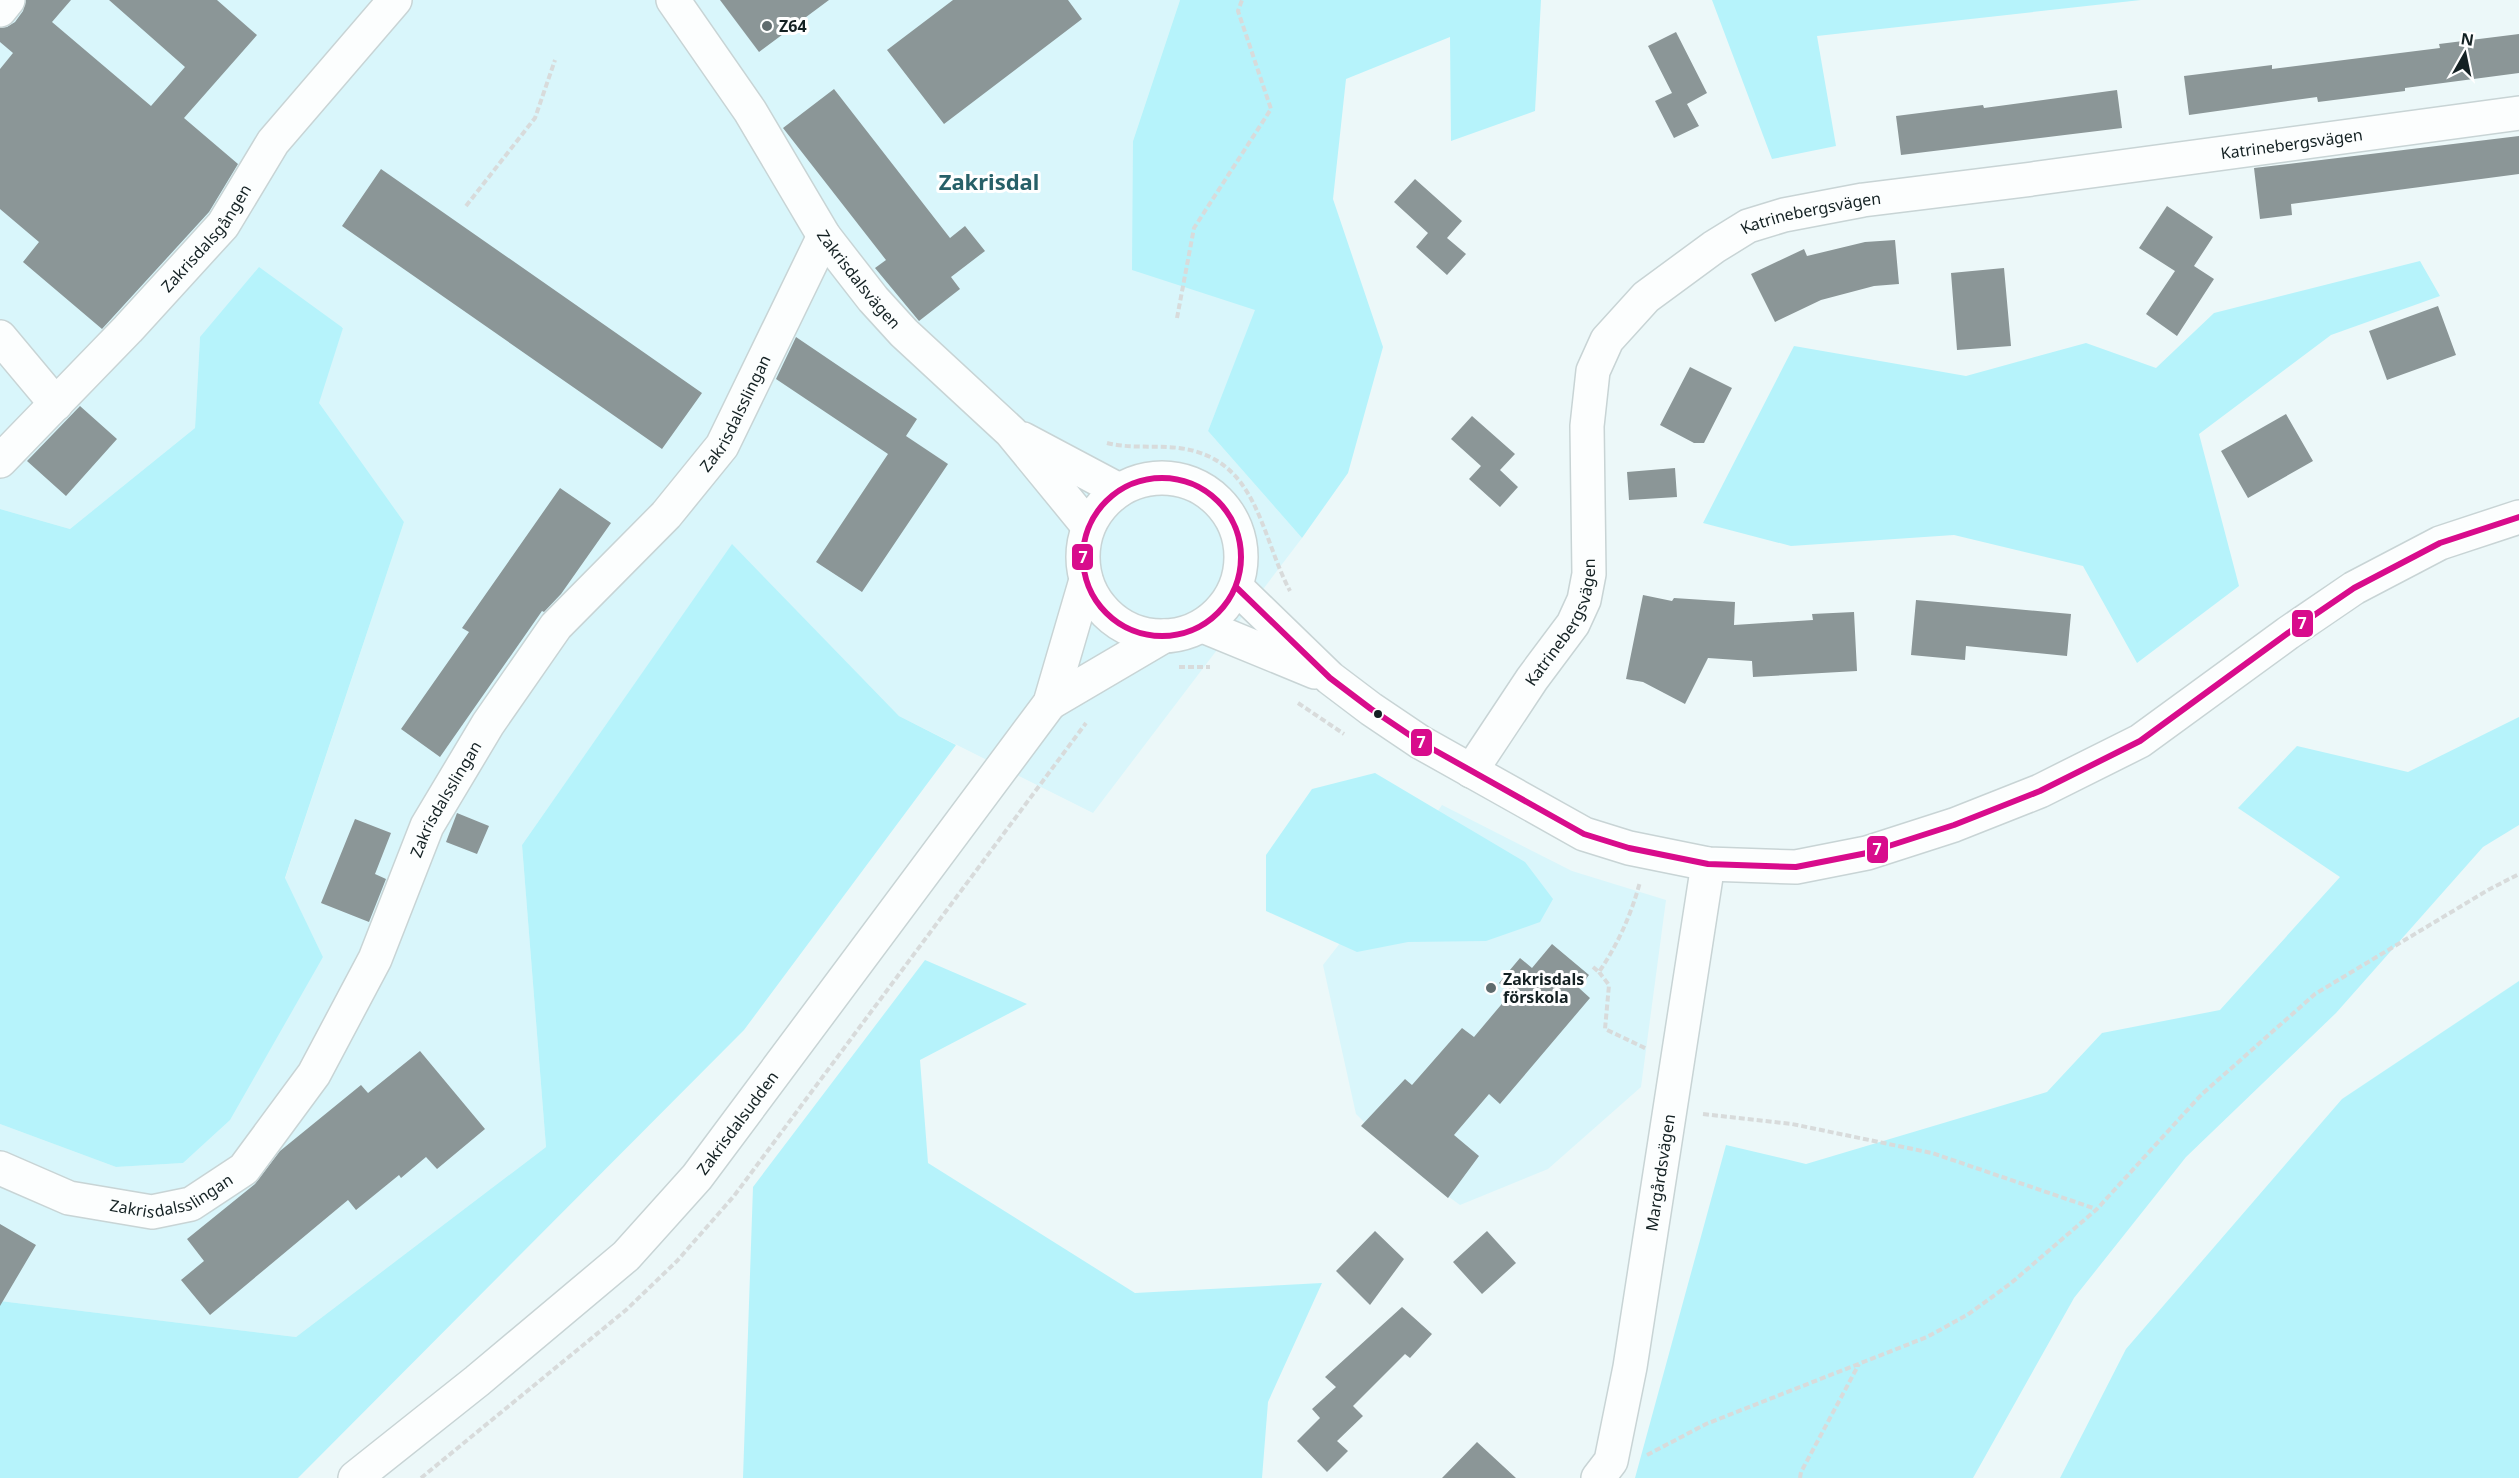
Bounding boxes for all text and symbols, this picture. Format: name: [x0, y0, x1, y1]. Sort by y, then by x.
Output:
place label: Z64: [779, 15, 807, 37]
marker: Z64: [760, 19, 774, 33]
north arrow: [2435, 24, 2495, 84]
text: N: [2459, 27, 2475, 51]
street label: Katrinebergsvägen: [2219, 123, 2364, 164]
district label: Zakrisdal: [939, 166, 1039, 196]
street label: Zakrisdalsgången: [156, 180, 256, 297]
street label: Katrinebergsvägen: [1736, 187, 1882, 239]
street label: Zakrisdalsvägen: [812, 226, 906, 333]
street label: Zakrisdalsslingan: [694, 351, 776, 476]
line badge: 7: [1071, 543, 1094, 571]
text: 7: [1078, 546, 1088, 568]
street label: Katrinebergsvägen: [1520, 558, 1600, 690]
line badge: 7: [2291, 609, 2314, 638]
text: 7: [2297, 612, 2307, 634]
unlabelled marker: [1372, 708, 1384, 720]
line badge: 7: [1410, 728, 1433, 757]
text: 7: [1416, 731, 1426, 753]
street label: Zakrisdalsslingan: [405, 737, 486, 861]
line badge: 7: [1866, 835, 1889, 864]
text: 7: [1872, 838, 1882, 860]
place label: Zakrisdals förskola: [1503, 968, 1584, 1008]
marker: Zakrisdals förskola: [1484, 981, 1498, 995]
street label: Zakrisdalsudden: [691, 1067, 783, 1179]
street label: Margårdsvägen: [1640, 1112, 1680, 1233]
street label: Zakrisdalsslingan: [108, 1168, 237, 1223]

